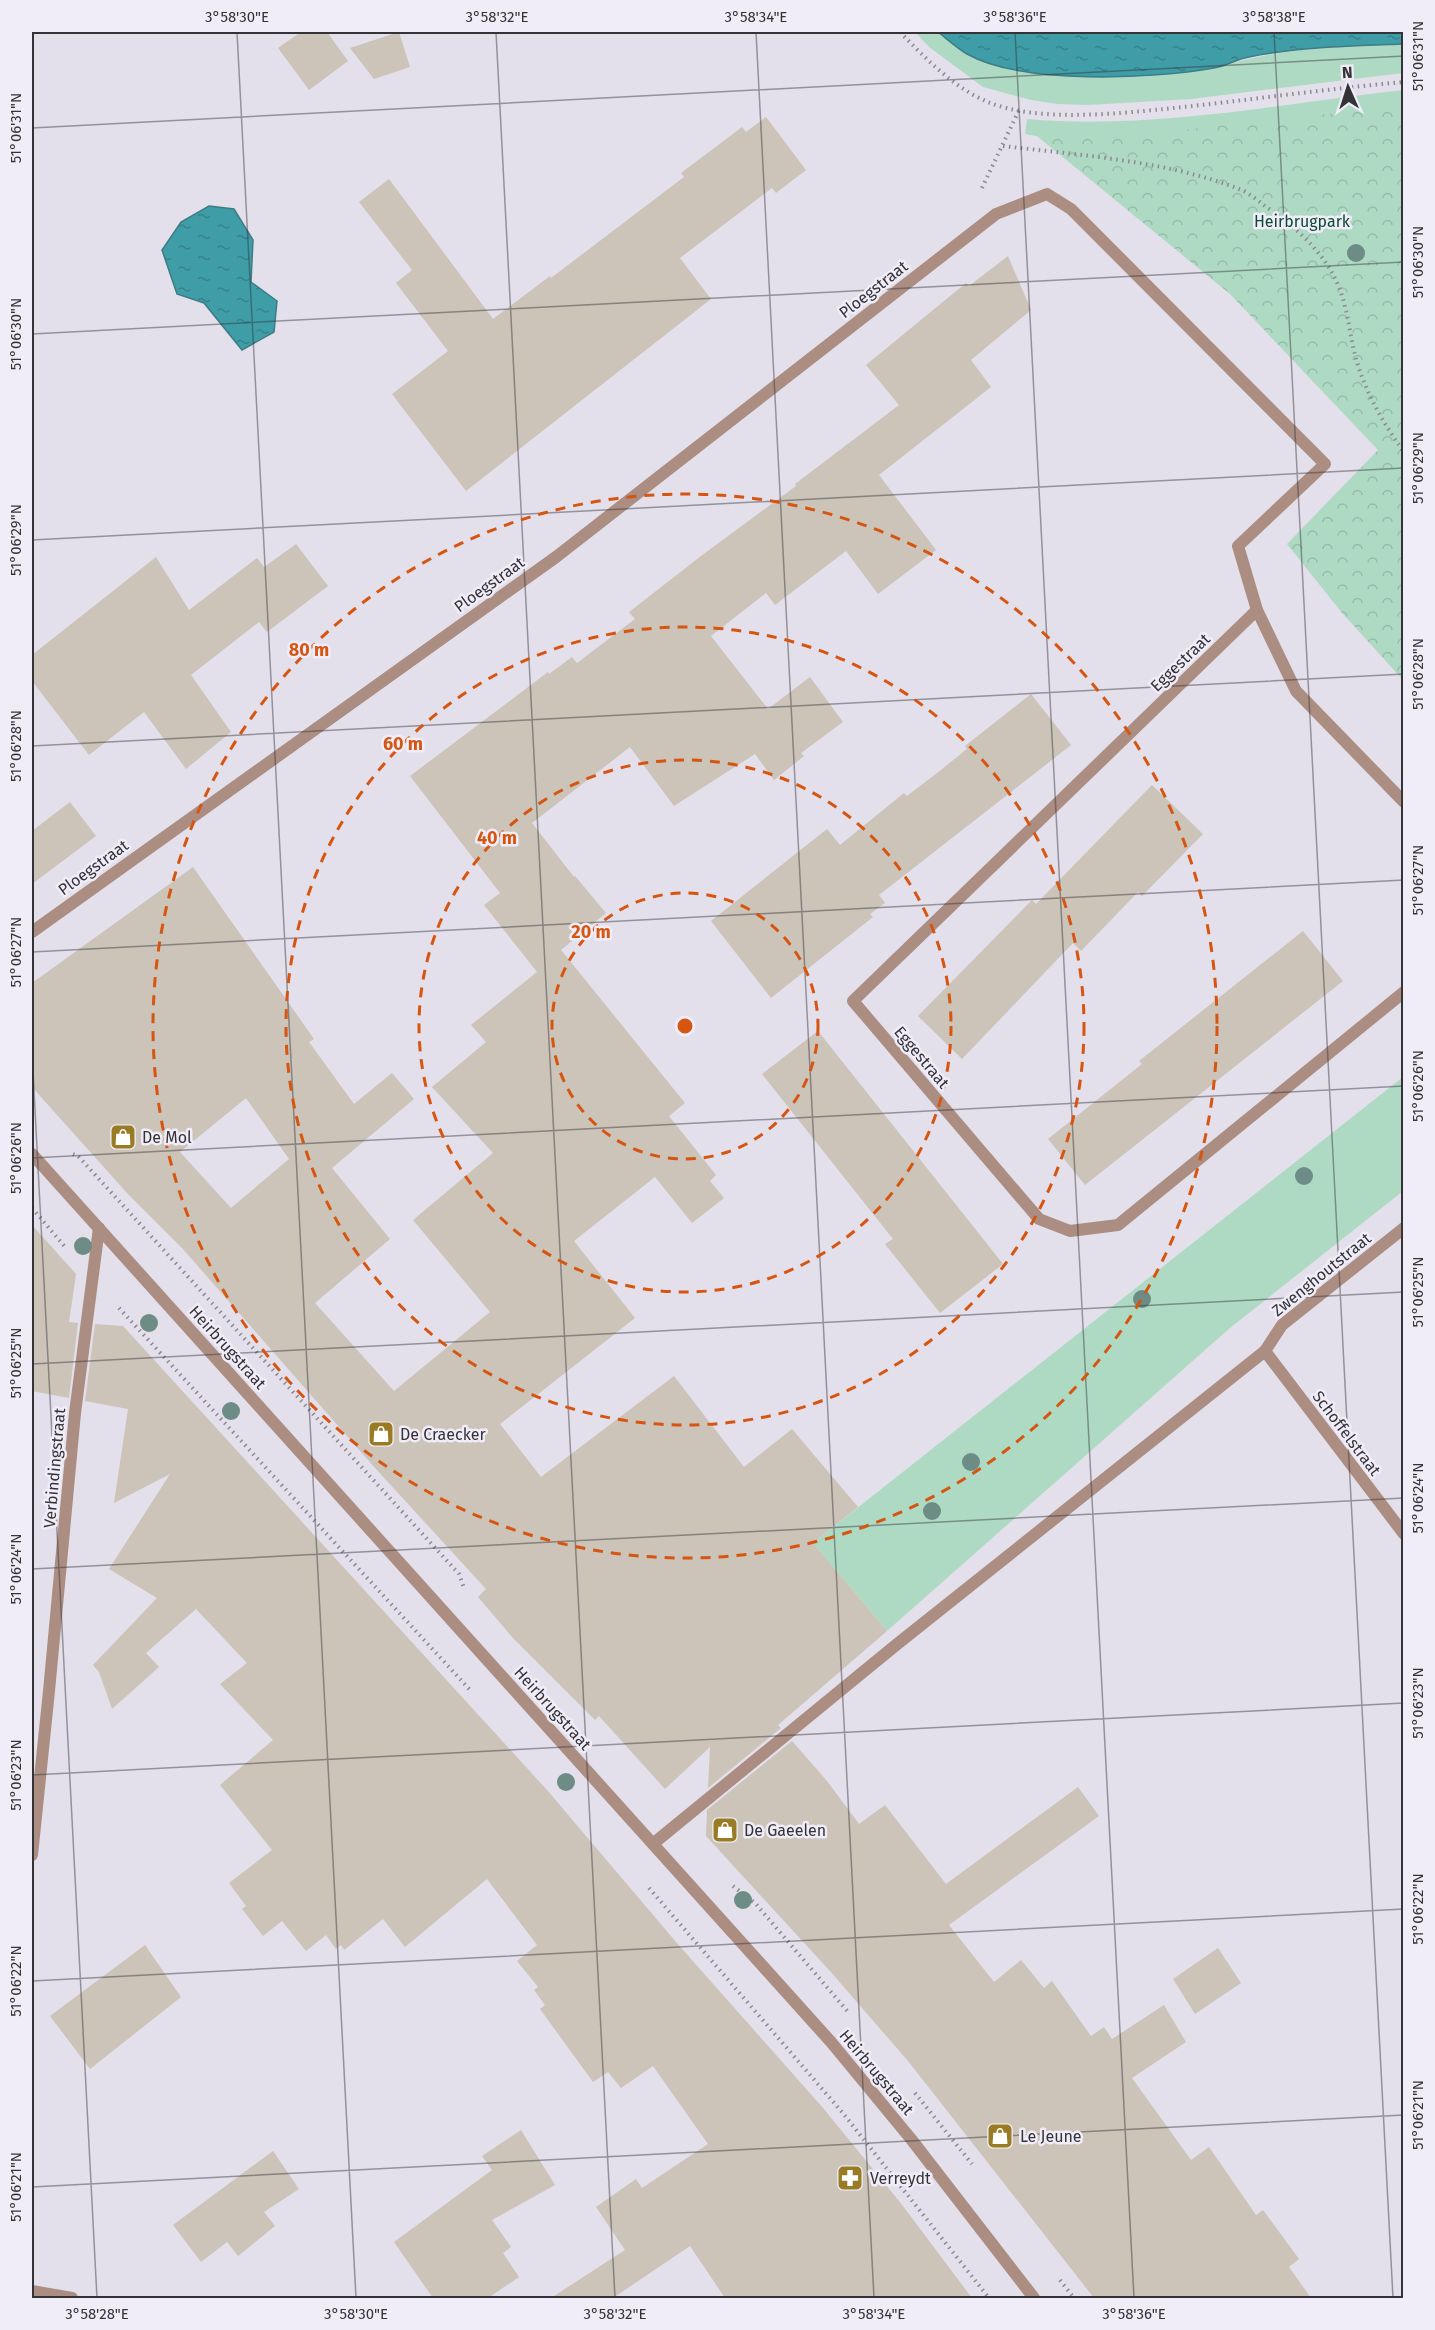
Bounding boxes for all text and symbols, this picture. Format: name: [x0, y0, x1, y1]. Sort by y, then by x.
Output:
text: 3°58'30"E: [205, 8, 269, 26]
text: 3°58'32"E: [466, 8, 528, 26]
text: 3°58'34"E: [725, 8, 787, 26]
text: 3°58'36"E: [983, 8, 1047, 26]
text: 3°58'38"E: [1242, 8, 1306, 26]
text: 51°06'31"N: [1409, 21, 1427, 91]
north arrow: [1318, 57, 1378, 117]
text: N: [1341, 63, 1353, 82]
text: 51°06'31"N: [7, 93, 25, 163]
park label: Heirbrugpark: [1254, 212, 1351, 231]
text: 51°06'30"N: [1409, 226, 1427, 298]
street label: Ploegstraat: [835, 257, 912, 322]
text: 51°06'30"N: [7, 298, 25, 370]
text: 51°06'29"N: [1409, 432, 1427, 504]
text: 51°06'29"N: [7, 504, 25, 576]
street label: Ploegstraat: [451, 552, 528, 616]
street label: Eggestraat: [1147, 629, 1214, 695]
text: 51°06'28"N: [1409, 638, 1427, 710]
text: 80 m: [289, 639, 329, 661]
text: 51°06'28"N: [7, 710, 25, 782]
text: 60 m: [383, 733, 423, 755]
text: 40 m: [477, 827, 517, 849]
street label: Ploegstraat: [55, 835, 132, 899]
text: 51°06'27"N: [1409, 845, 1427, 915]
text: 51°06'27"N: [7, 917, 25, 987]
text: 20 m: [571, 921, 611, 943]
centre of rings: [675, 1016, 695, 1036]
street label: Eggestraat: [890, 1022, 953, 1092]
text: 51°06'26"N: [1409, 1050, 1427, 1122]
text: 51°06'26"N: [7, 1122, 25, 1194]
shop icon: De Mol: [108, 1122, 138, 1152]
place label: De Mol: [142, 1128, 192, 1147]
street label: Zwenghoutstraat: [1268, 1229, 1375, 1320]
text: 51°06'25"N: [1409, 1256, 1427, 1328]
street label: Heirbrugstraat: [185, 1302, 270, 1393]
text: 51°06'25"N: [7, 1327, 25, 1399]
street label: Schoffelstraat: [1309, 1387, 1385, 1480]
street label: Verbindingstraat: [40, 1407, 69, 1529]
shop icon: De Craecker: [366, 1419, 396, 1449]
place label: De Craecker: [400, 1425, 486, 1444]
text: 51°06'24"N: [1409, 1463, 1427, 1533]
text: 51°06'24"N: [7, 1534, 25, 1604]
street label: Heirbrugstraat: [510, 1663, 595, 1754]
text: 51°06'23"N: [1409, 1667, 1427, 1739]
text: 51°06'23"N: [7, 1739, 25, 1811]
shop icon: De Gaeelen: [710, 1815, 740, 1845]
place label: De Gaeelen: [744, 1821, 826, 1840]
text: 51°06'22"N: [1409, 1873, 1427, 1945]
text: 51°06'22"N: [7, 1945, 25, 2017]
street label: Heirbrugstraat: [835, 2026, 918, 2119]
text: 51°06'21"N: [1409, 2080, 1427, 2150]
shop icon: Le Jeune: [985, 2121, 1015, 2151]
place label: Le Jeune: [1020, 2127, 1082, 2146]
text: 51°06'21"N: [7, 2152, 25, 2222]
pharmacy icon: Verreydt: [835, 2163, 865, 2193]
place label: Verreydt: [870, 2169, 931, 2188]
text: 3°58'28"E: [65, 2305, 129, 2323]
text: 3°58'30"E: [324, 2305, 388, 2323]
text: 3°58'32"E: [584, 2305, 646, 2323]
text: 3°58'34"E: [843, 2305, 905, 2323]
text: 3°58'36"E: [1102, 2305, 1166, 2323]

